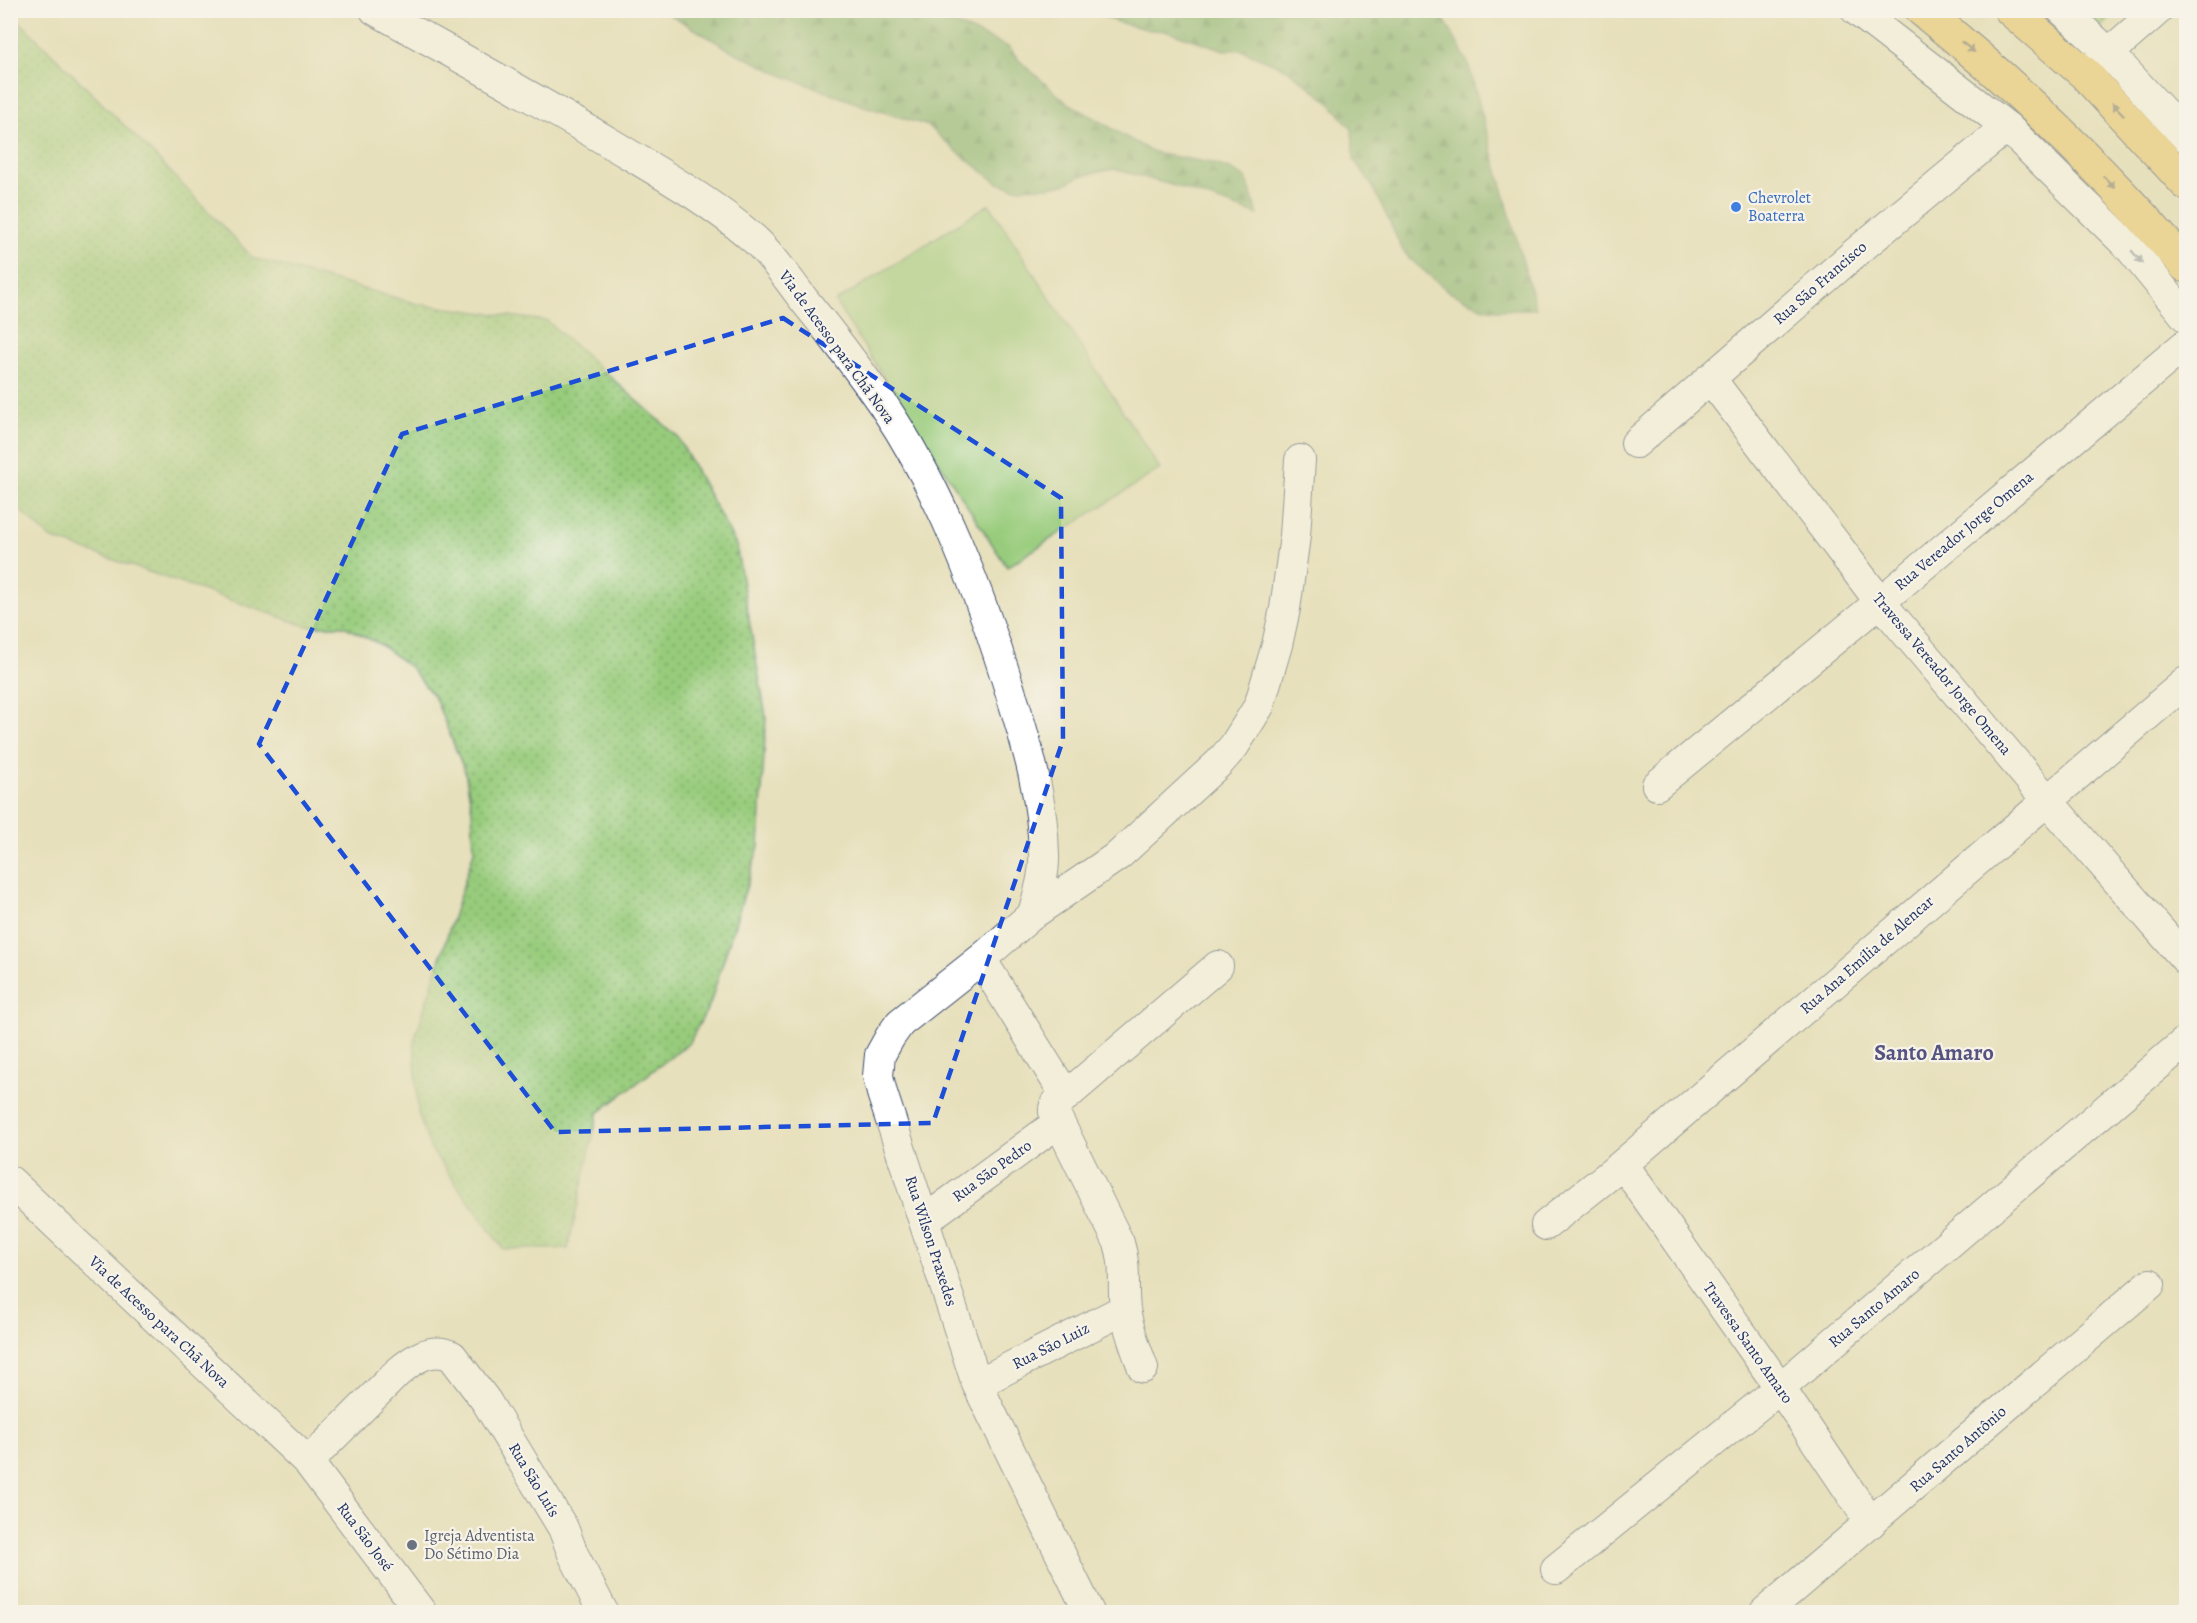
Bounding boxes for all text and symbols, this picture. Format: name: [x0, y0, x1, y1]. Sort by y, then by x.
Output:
one-way arrow: [1960, 40, 1976, 53]
one-way arrow: [2112, 102, 2126, 116]
one-way arrow: [2101, 174, 2115, 188]
place label: Chevrolet Boaterra: [1748, 187, 1811, 227]
marker: Chevrolet Boaterra: [1729, 200, 1743, 214]
street label: Rua São Francisco: [1768, 236, 1872, 330]
one-way arrow: [2130, 249, 2143, 264]
street label: Via de Acesso para Chã Nova: [773, 265, 901, 429]
street label: Rua Vereador Jorge Omena: [1890, 466, 2039, 596]
street label: Travessa Vereador Jorge Omena: [1867, 588, 2017, 760]
street label: Rua Ana Emília de Alencar: [1795, 891, 1939, 1019]
district label: Santo Amaro: [1874, 1038, 1994, 1068]
street label: Rua São Pedro: [948, 1135, 1036, 1207]
street label: Rua Wilson Praxedes: [899, 1173, 963, 1309]
street label: Via de Acesso para Chã Nova: [83, 1250, 235, 1393]
street label: Rua Santo Amaro: [1824, 1263, 1924, 1353]
street label: Travessa Santo Amaro: [1698, 1278, 1798, 1408]
street label: Rua São Luiz: [1009, 1317, 1093, 1375]
street label: Rua Santo Antônio: [1905, 1401, 2011, 1497]
street label: Rua São Luís: [503, 1439, 565, 1521]
street label: Rua São José: [332, 1498, 398, 1576]
place label: Igreja Adventista Do Sétimo Dia: [424, 1525, 535, 1565]
marker: Igreja Adventista Do Sétimo Dia: [405, 1538, 419, 1552]

